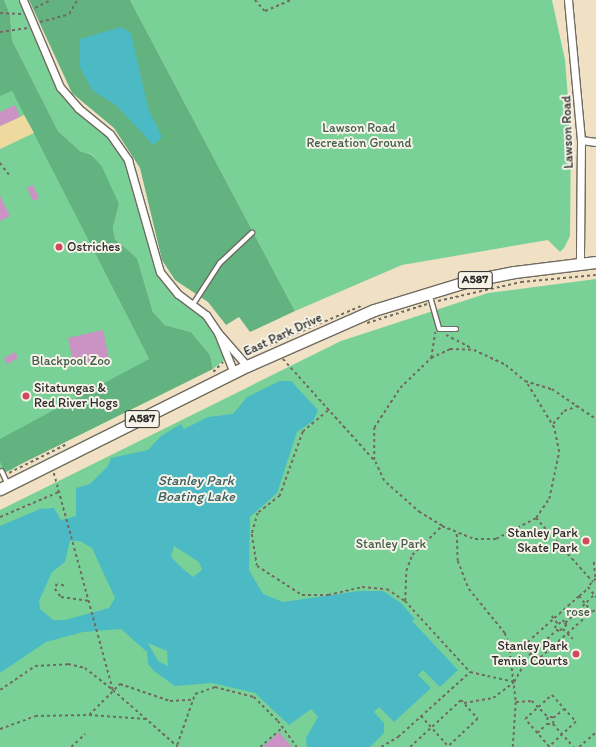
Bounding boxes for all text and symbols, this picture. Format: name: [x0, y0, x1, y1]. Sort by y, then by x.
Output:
street label: Lawson Road: [559, 95, 577, 169]
park label: Lawson Road Recreation Ground: [307, 121, 411, 152]
place label: Ostriches: [67, 239, 120, 255]
marker: Ostriches: [54, 242, 64, 252]
road number: A587: [457, 270, 493, 290]
street label: East Park Drive: [241, 310, 325, 360]
park label: Blackpool Zoo: [32, 353, 110, 369]
place label: Sitatungas & Red River Hogs: [34, 381, 117, 412]
marker: Sitatungas & Red River Hogs: [21, 391, 31, 401]
road number: A587: [124, 409, 160, 429]
water label: Stanley Park Boating Lake: [157, 473, 235, 506]
place label: Stanley Park Skate Park: [508, 526, 578, 557]
park label: Stanley Park: [356, 536, 426, 552]
marker: Stanley Park Skate Park: [581, 536, 591, 546]
park label: rose: [566, 604, 590, 620]
place label: Stanley Park Tennis Courts: [491, 639, 568, 670]
marker: Stanley Park Tennis Courts: [571, 649, 581, 659]

